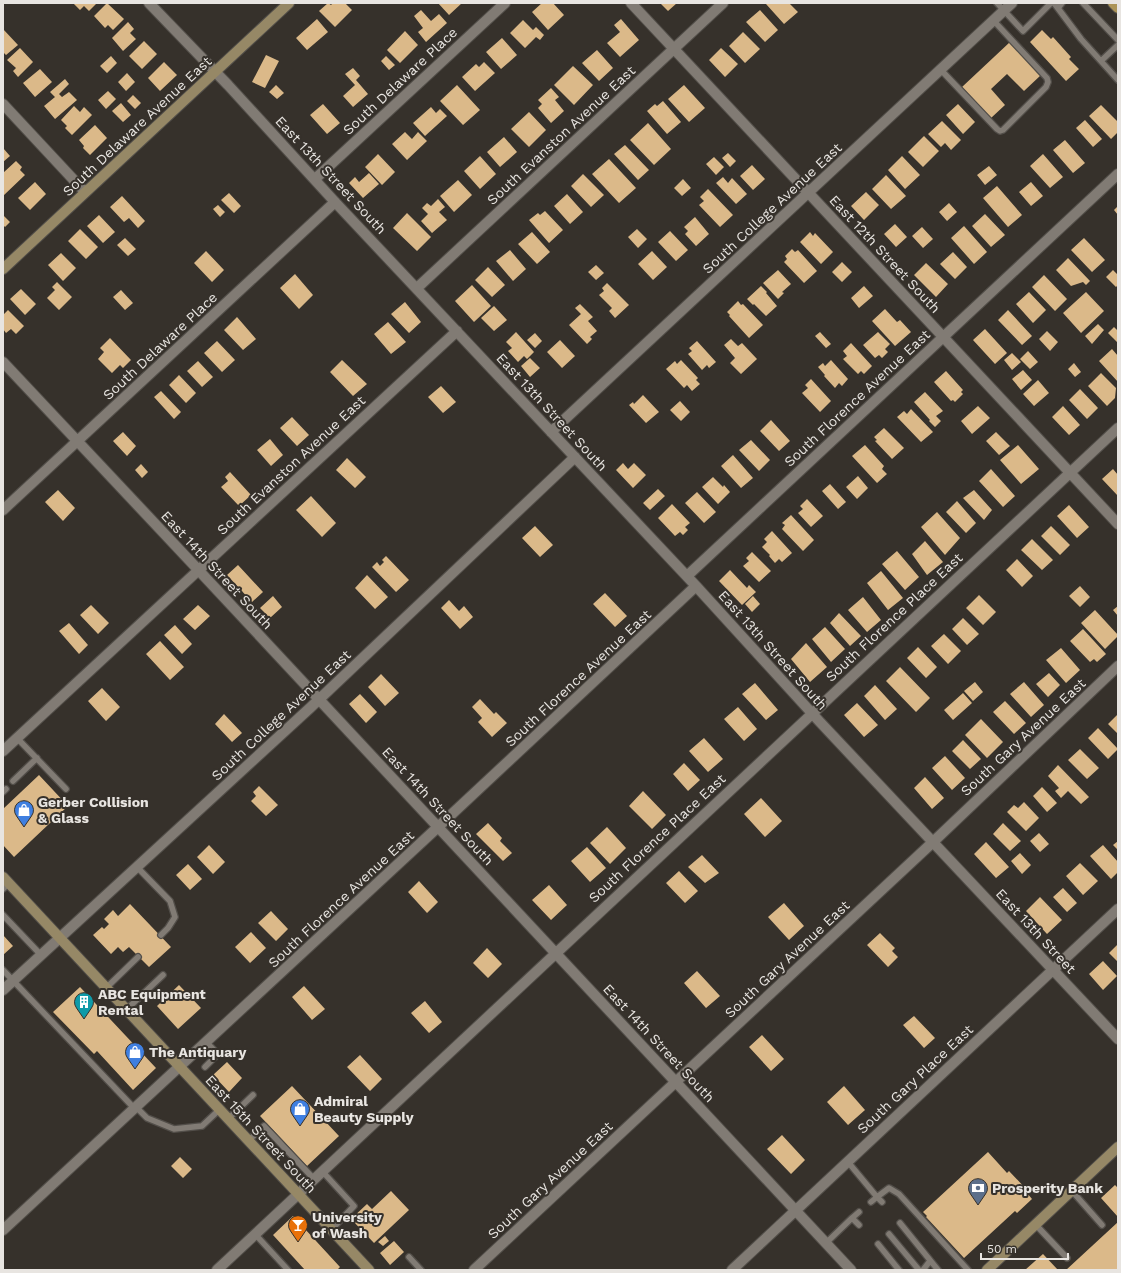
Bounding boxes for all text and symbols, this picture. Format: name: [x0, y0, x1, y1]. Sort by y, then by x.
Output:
street label: South Delaware Place: [340, 24, 460, 138]
street label: South Delaware Avenue East: [59, 53, 215, 199]
street label: South Evanston Avenue East: [484, 62, 638, 208]
street label: East 13th Street South: [272, 113, 390, 237]
street label: South College Avenue East: [699, 139, 845, 277]
street label: East 12th Street South: [826, 192, 944, 316]
street label: South Delaware Place: [100, 289, 220, 403]
street label: South Florence Avenue East: [781, 326, 933, 470]
street label: East 13th Street South: [493, 350, 611, 474]
street label: South Evanston Avenue East: [214, 392, 368, 538]
street label: East 14th Street South: [158, 508, 276, 632]
street label: South Florence Place East: [822, 549, 966, 685]
street label: East 13th Street South: [715, 587, 831, 713]
street label: South Florence Avenue East: [502, 606, 654, 750]
street label: South College Avenue East: [208, 646, 354, 784]
street label: South Gary Avenue East: [957, 675, 1089, 799]
street label: East 14th Street South: [379, 744, 497, 868]
street label: South Florence Place East: [585, 770, 729, 906]
place label: Gerber Collision & Glass: [38, 794, 149, 826]
shop icon: Gerber Collision & Glass: [13, 799, 35, 827]
street label: South Florence Avenue East: [265, 827, 417, 971]
street label: East 13th Street: [993, 885, 1079, 977]
street label: South Gary Avenue East: [721, 897, 853, 1021]
street label: East 14th Street South: [600, 981, 718, 1105]
place label: ABC Equipment Rental: [98, 986, 206, 1018]
building icon: ABC Equipment Rental: [73, 991, 95, 1019]
street label: South Gary Place East: [854, 1021, 976, 1137]
shop icon: The Antiquary: [124, 1041, 146, 1069]
place label: The Antiquary: [149, 1044, 246, 1060]
street label: East 15th Street South: [202, 1072, 320, 1196]
place label: Admiral Beauty Supply: [314, 1093, 414, 1125]
shop icon: Admiral Beauty Supply: [289, 1098, 311, 1126]
street label: South Gary Avenue East: [484, 1118, 616, 1242]
bank icon: Prosperity Bank: [967, 1177, 989, 1205]
place label: Prosperity Bank: [992, 1180, 1103, 1196]
place label: University of Wash: [312, 1209, 382, 1241]
bar icon: University of Wash: [287, 1214, 309, 1242]
scale bar: [981, 1235, 1068, 1261]
text: 50 m: [987, 1242, 1017, 1256]

